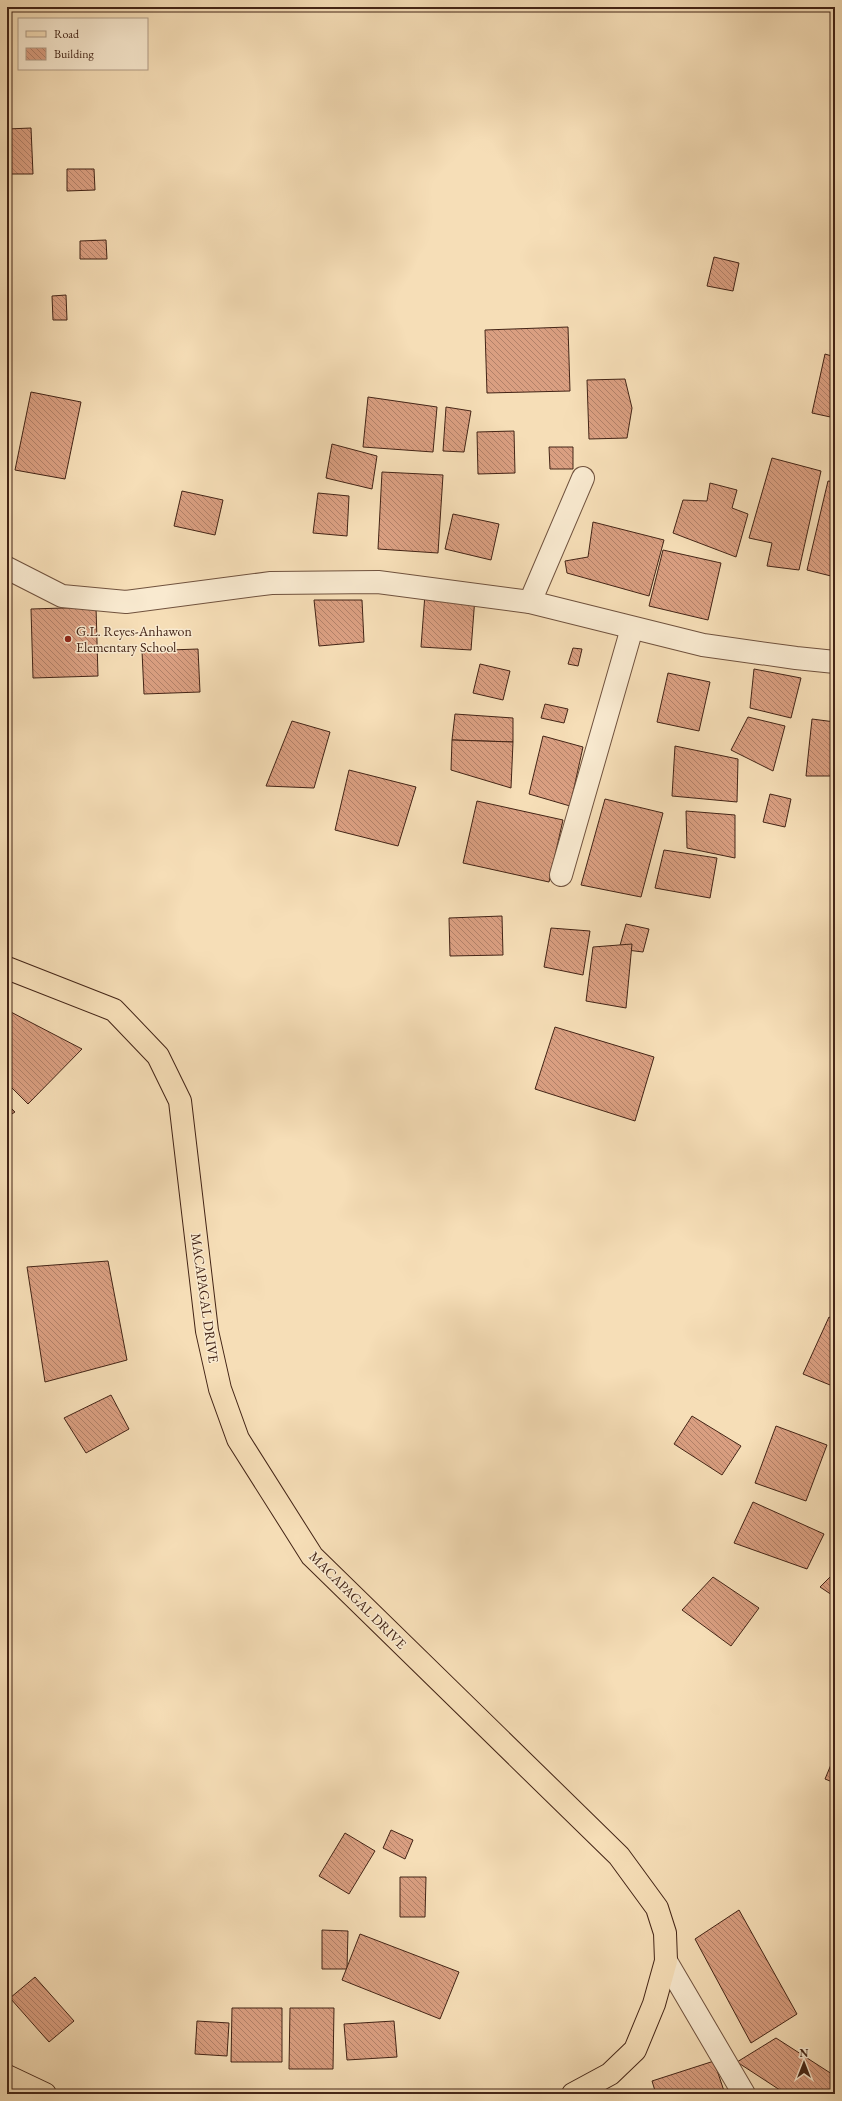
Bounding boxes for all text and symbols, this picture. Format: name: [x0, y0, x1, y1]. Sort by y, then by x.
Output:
legend: [18, 18, 148, 70]
text: Road: [54, 26, 80, 42]
text: Building: [54, 46, 95, 62]
place label: G.L. Reyes-Anhawon Elementary School: [76, 622, 192, 656]
marker: G.L. Reyes-Anhawon Elementary School: [63, 634, 73, 644]
street label: MACAPAGAL DRIVE: [187, 1232, 223, 1364]
street label: MACAPAGAL DRIVE: [305, 1547, 411, 1653]
north arrow: [784, 2043, 824, 2083]
text: N: [800, 2046, 809, 2060]

